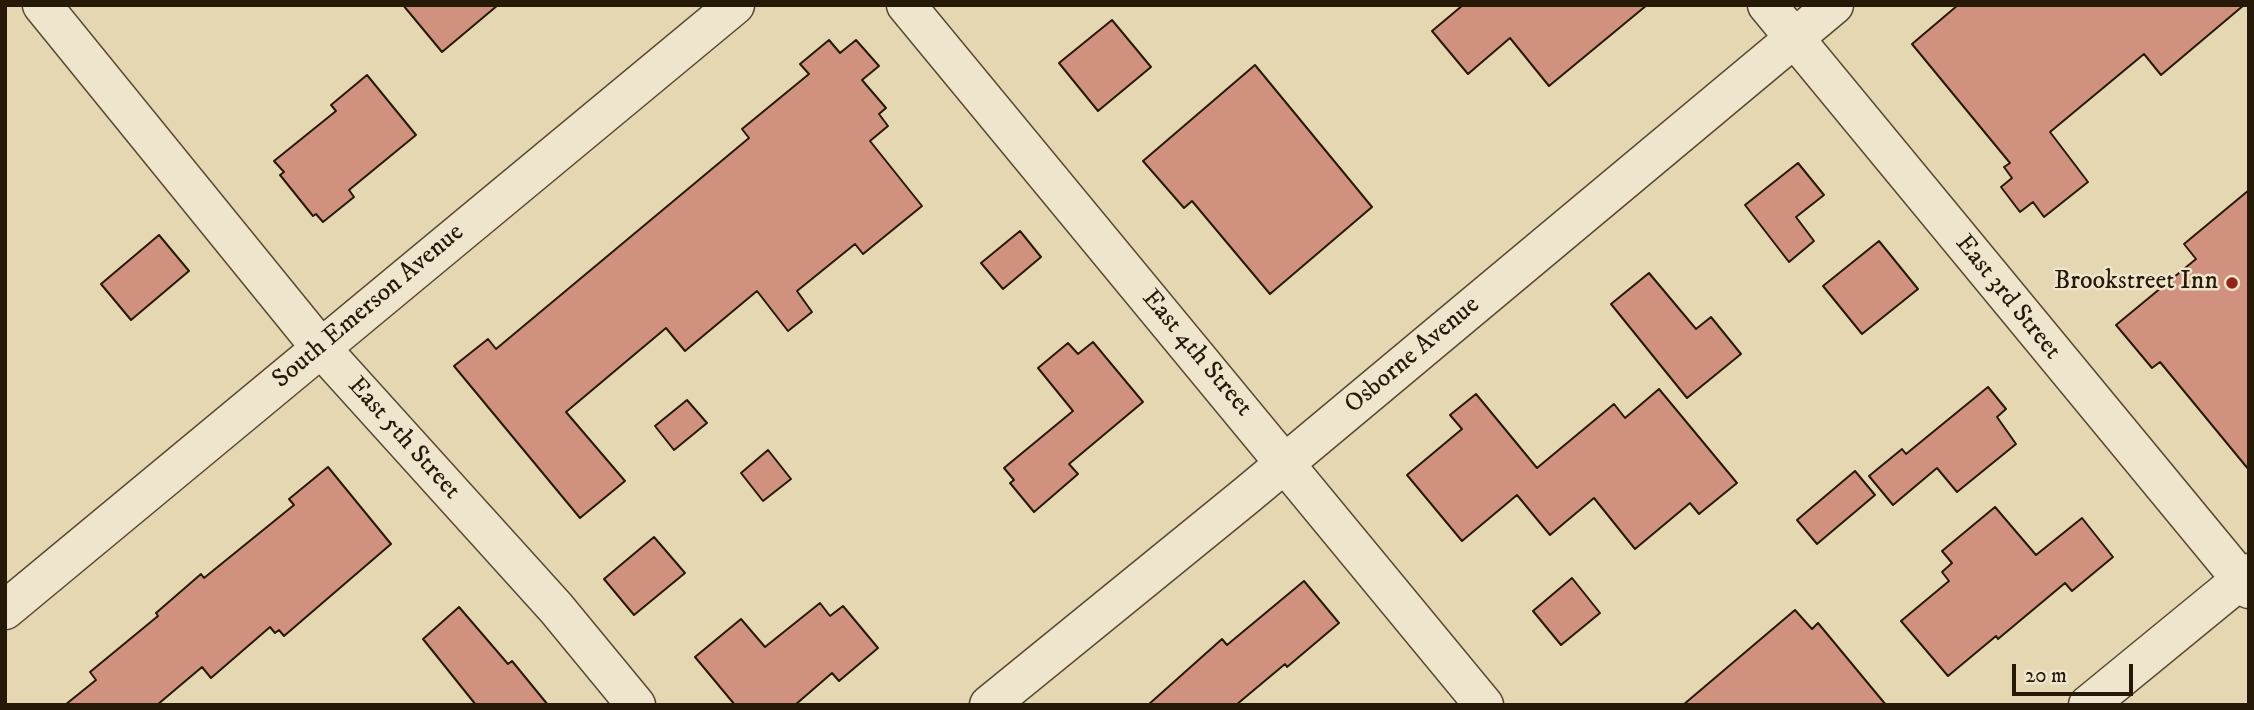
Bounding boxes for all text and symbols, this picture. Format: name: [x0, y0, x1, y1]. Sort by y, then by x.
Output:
street label: South Emerson Avenue: [267, 218, 471, 396]
street label: East 3rd Street: [1947, 229, 2067, 367]
place label: Brookstreet Inn: [2054, 267, 2218, 299]
marker: Brookstreet Inn: [2224, 275, 2240, 291]
street label: East 4th Street: [1134, 284, 1258, 424]
street label: Osborne Avenue: [1339, 291, 1487, 421]
street label: East 5th Street: [340, 371, 466, 507]
scale bar: [2016, 650, 2137, 694]
text: 20 m: [2025, 663, 2067, 689]

